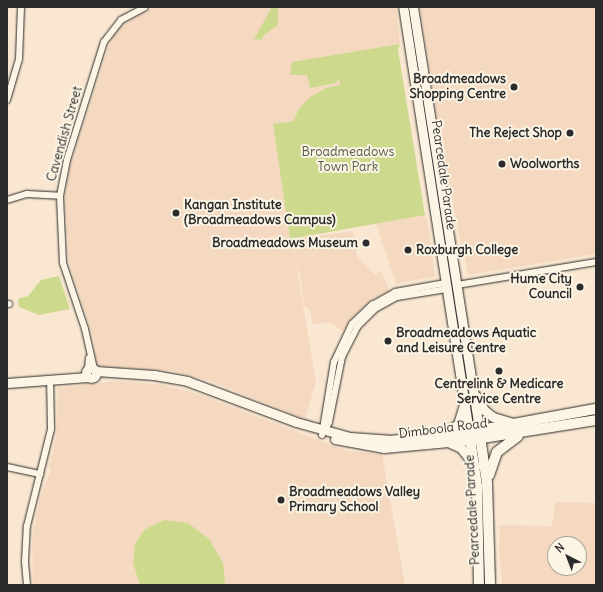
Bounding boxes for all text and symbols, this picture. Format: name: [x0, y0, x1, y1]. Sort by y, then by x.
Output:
place label: Broadmeadows Shopping Centre: [409, 72, 506, 103]
marker: Broadmeadows Shopping Centre: [509, 82, 519, 92]
street label: Cavendish Street: [44, 85, 86, 183]
street label: Pearcedale Parade: [428, 119, 458, 231]
place label: The Reject Shop: [469, 125, 562, 141]
marker: The Reject Shop: [565, 128, 575, 138]
park label: Broadmeadows Town Park: [302, 145, 394, 176]
place label: Woolworths: [510, 156, 580, 172]
marker: Woolworths: [497, 159, 507, 169]
place label: Kangan Institute (Broadmeadows Campus): [184, 198, 336, 229]
marker: Kangan Institute (Broadmeadows Campus): [171, 208, 181, 218]
place label: Broadmeadows Museum: [212, 235, 358, 251]
marker: Broadmeadows Museum: [361, 238, 371, 248]
place label: Roxburgh College: [416, 242, 518, 258]
marker: Roxburgh College: [403, 245, 413, 255]
place label: Hume City Council: [510, 272, 572, 303]
marker: Hume City Council: [575, 282, 585, 292]
place label: Broadmeadows Aquatic and Leisure Centre: [396, 326, 536, 357]
marker: Broadmeadows Aquatic and Leisure Centre: [383, 336, 393, 346]
marker: Centrelink & Medicare Service Centre: [494, 366, 504, 376]
place label: Centrelink & Medicare Service Centre: [435, 377, 563, 408]
street label: Dimboola Road: [398, 416, 488, 442]
street label: Pearcedale Parade: [462, 454, 484, 566]
place label: Broadmeadows Valley Primary School: [289, 485, 420, 516]
marker: Broadmeadows Valley Primary School: [276, 495, 286, 505]
north arrow: [547, 536, 587, 576]
text: N: [552, 540, 567, 556]

